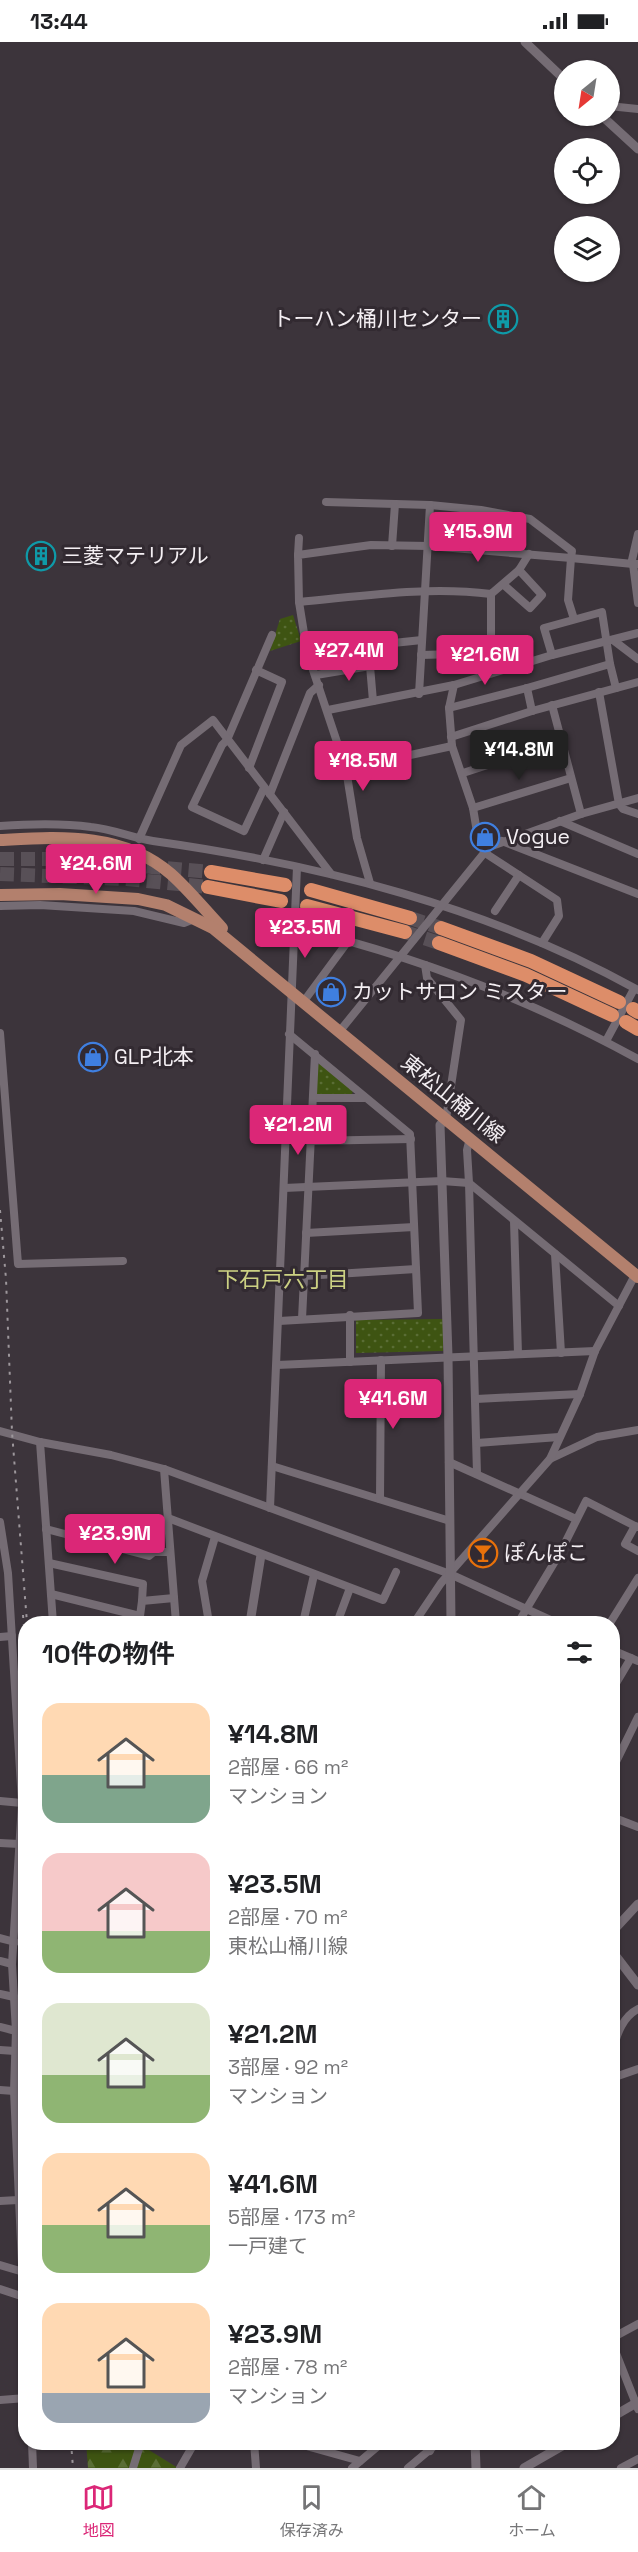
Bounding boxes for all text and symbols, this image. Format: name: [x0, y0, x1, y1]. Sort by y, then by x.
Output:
text: 13:44: [30, 7, 88, 35]
north arrow: [554, 60, 620, 126]
map controls: [554, 60, 620, 282]
button: locate: [554, 138, 620, 204]
button: layers: [554, 216, 620, 282]
building icon: トーハン桶川センター: [487, 303, 519, 335]
place label: トーハン桶川センター: [272, 305, 482, 332]
pin: ¥15.9M: [429, 512, 527, 563]
text: ¥15.9M: [443, 518, 513, 544]
building icon: 三菱マテリアル: [25, 540, 57, 572]
place label: 三菱マテリアル: [62, 542, 209, 569]
pin: ¥27.4M: [300, 631, 398, 682]
pin: ¥21.6M: [436, 635, 534, 686]
text: ¥27.4M: [314, 637, 384, 663]
text: ¥21.6M: [450, 641, 520, 667]
pin: ¥14.8M: [470, 730, 568, 781]
text: ¥14.8M: [484, 736, 554, 762]
pin: ¥18.5M: [314, 741, 412, 792]
text: ¥18.5M: [328, 747, 398, 773]
shop icon: Vogue: [469, 821, 501, 853]
place label: Vogue: [506, 823, 570, 850]
pin: ¥24.6M: [47, 844, 145, 895]
text: ¥24.6M: [60, 850, 132, 876]
pin: ¥23.5M: [256, 908, 354, 959]
text: ¥23.5M: [269, 914, 341, 940]
shop icon: カットサロン ミスター: [315, 976, 347, 1008]
place label: カットサロン ミスター: [352, 978, 567, 1005]
shop icon: GLP北本: [77, 1041, 109, 1073]
place label: GLP北本: [114, 1043, 194, 1070]
street label: 東松山桶川線: [396, 1048, 511, 1149]
pin: ¥21.2M: [249, 1105, 347, 1156]
text: ¥21.2M: [264, 1111, 332, 1137]
district label: 下石戸六丁目: [217, 1265, 349, 1293]
pin: ¥41.6M: [344, 1379, 442, 1430]
text: ¥41.6M: [358, 1385, 428, 1411]
pin: ¥23.9M: [66, 1514, 164, 1565]
text: ¥23.9M: [79, 1520, 151, 1546]
bar icon: ぽんぽこ: [467, 1537, 499, 1569]
place label: ぽんぽこ: [504, 1539, 588, 1566]
icon: filters: [563, 1636, 596, 1669]
text: 10件の物件: [42, 1637, 175, 1671]
text: ¥14.8M: [228, 1717, 319, 1751]
icon: home: [90, 1727, 162, 1799]
text: 2部屋 · 66 m²: [228, 1754, 348, 1780]
text: マンション: [228, 1783, 328, 1809]
text: ¥23.5M: [228, 1867, 322, 1901]
icon: home: [90, 1877, 162, 1949]
text: 2部屋 · 70 m²: [228, 1904, 348, 1930]
text: 東松山桶川線: [228, 1933, 348, 1959]
text: ¥21.2M: [228, 2017, 317, 2051]
icon: home: [90, 2027, 162, 2099]
text: 3部屋 · 92 m²: [228, 2054, 348, 2080]
text: マンション: [228, 2083, 328, 2109]
text: ¥41.6M: [228, 2167, 318, 2201]
icon: home: [90, 2177, 162, 2249]
text: 5部屋 · 173 m²: [228, 2204, 355, 2230]
text: 一戸建て: [228, 2233, 308, 2259]
text: ¥23.9M: [228, 2317, 322, 2351]
icon: home: [90, 2327, 162, 2399]
text: 2部屋 · 78 m²: [228, 2354, 347, 2380]
text: マンション: [228, 2383, 328, 2409]
tab: 地図: [82, 2481, 115, 2541]
tab: 保存済み: [280, 2481, 344, 2541]
tab: ホーム: [508, 2481, 556, 2541]

